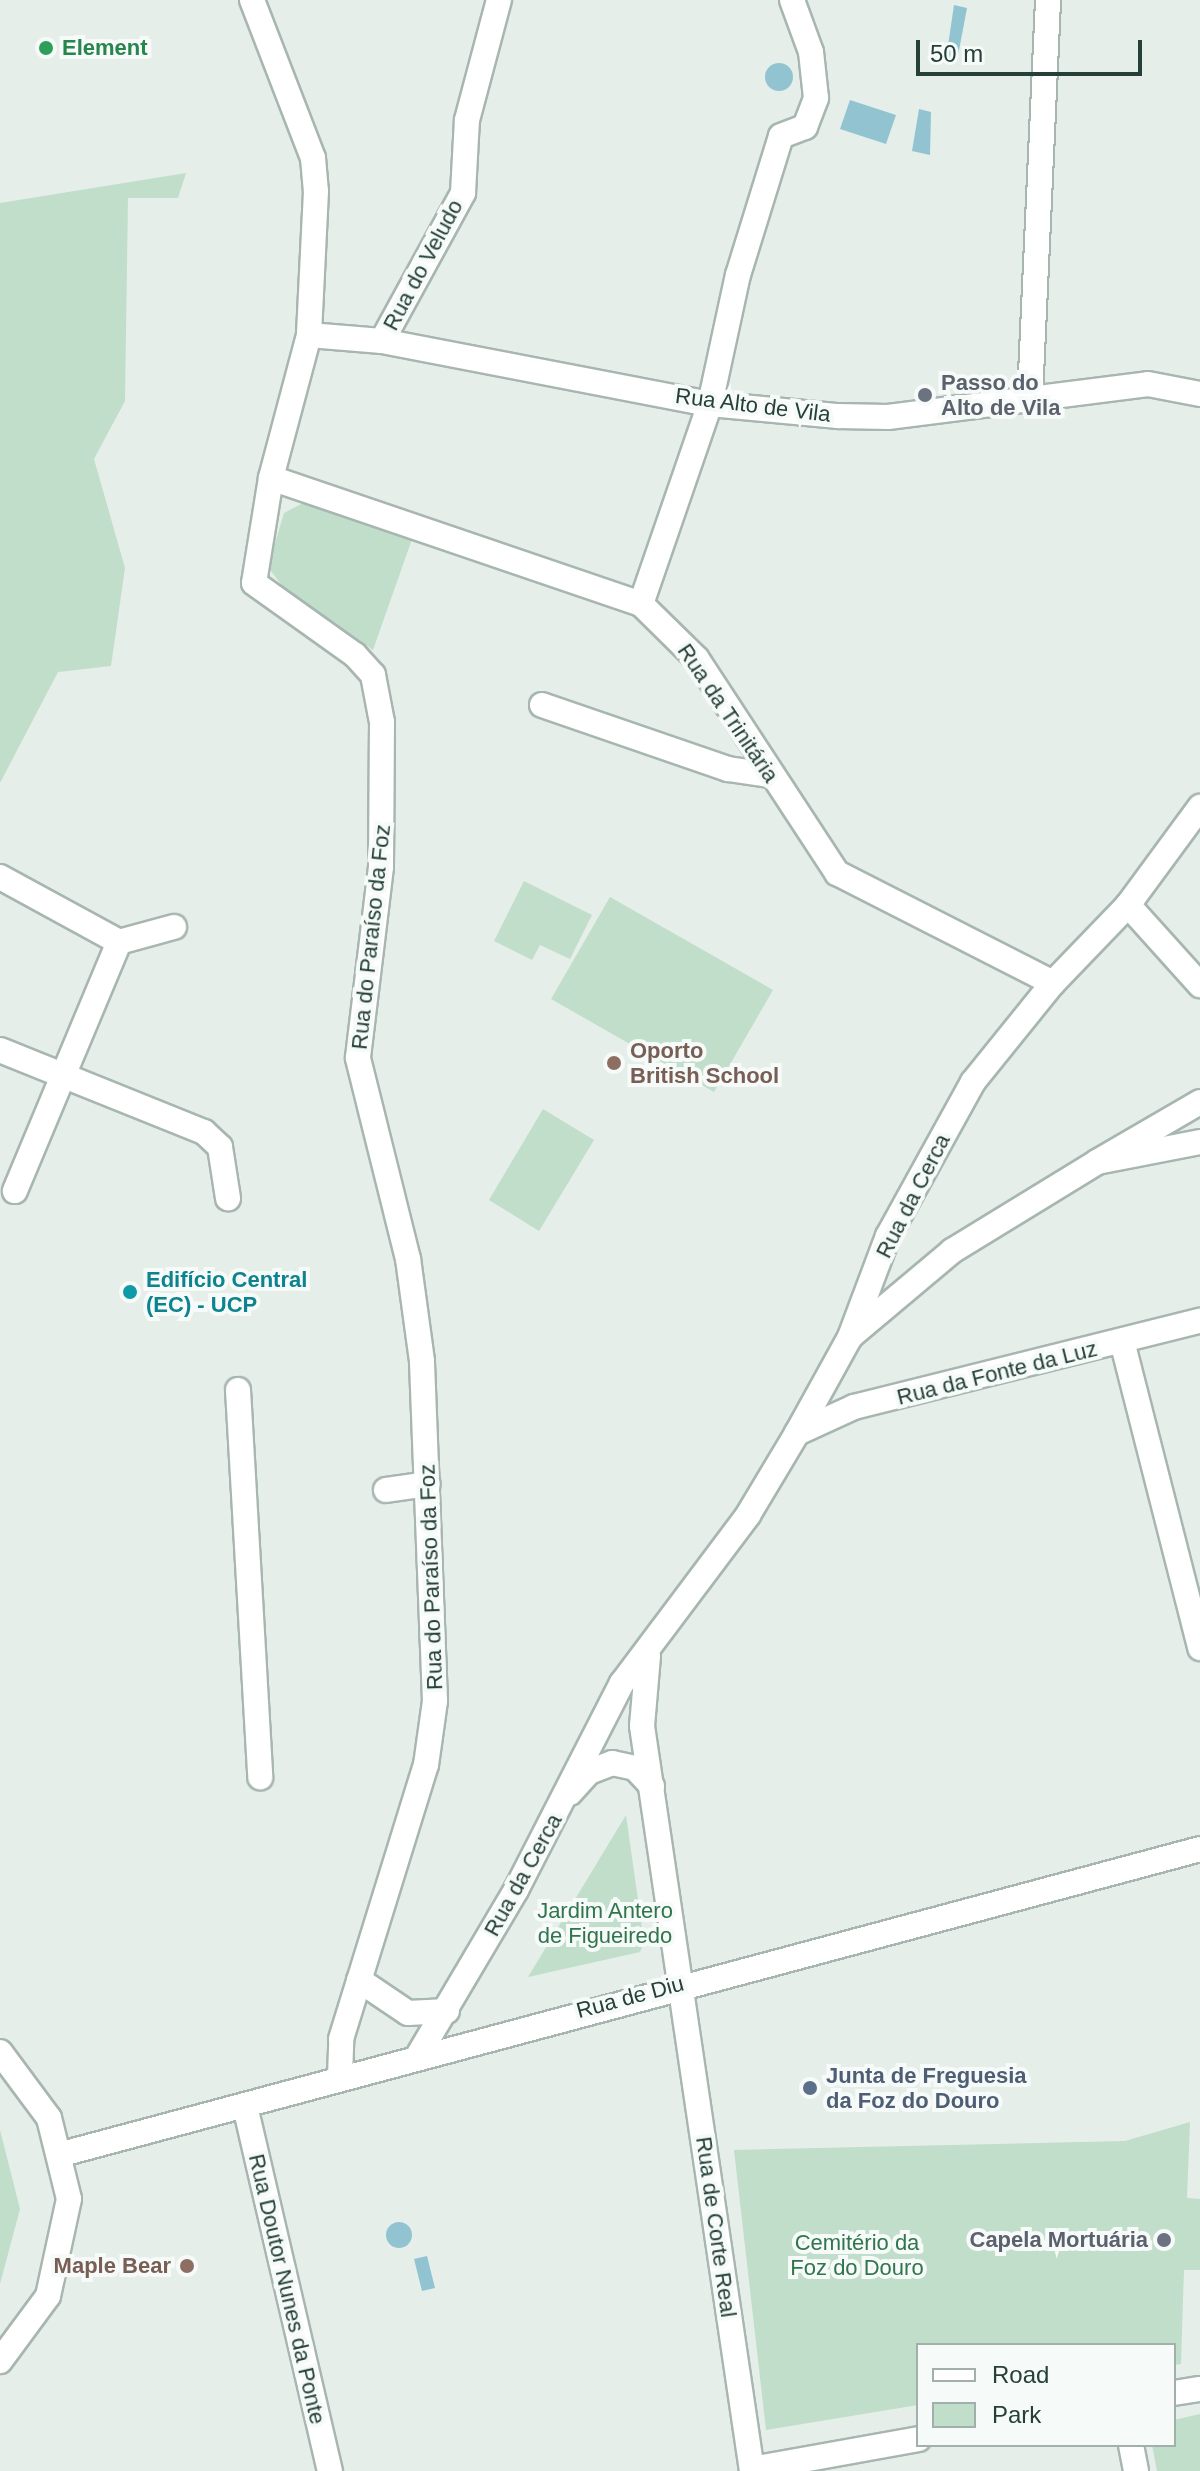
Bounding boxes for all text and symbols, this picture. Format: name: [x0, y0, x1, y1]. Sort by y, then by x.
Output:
scale bar: [920, 24, 1146, 74]
place label: Element: [62, 35, 148, 61]
marker: Element: [37, 39, 55, 57]
text: 50 m: [930, 40, 983, 67]
street label: Rua do Veludo: [377, 195, 469, 335]
place label: Passo do Alto de Vila: [941, 369, 1060, 420]
street label: Rua Alto de Vila: [673, 382, 833, 428]
marker: Passo do Alto de Vila: [916, 386, 934, 404]
street label: Rua da Trinitária: [672, 639, 784, 787]
street label: Rua do Paraíso da Foz: [346, 823, 396, 1051]
place label: Oporto British School: [630, 1037, 779, 1088]
marker: Oporto British School: [605, 1054, 623, 1072]
street label: Rua da Cerca: [870, 1130, 956, 1262]
place label: Edifício Central (EC) - UCP: [146, 1266, 307, 1318]
marker: Edifício Central (EC) - UCP: [121, 1283, 139, 1301]
street label: Rua da Fonte da Luz: [894, 1335, 1100, 1411]
street label: Rua do Paraíso da Foz: [414, 1463, 448, 1691]
street label: Rua da Cerca: [479, 1809, 567, 1941]
park label: Jardim Antero de Figueiredo: [537, 1897, 673, 1948]
street label: Rua de Diu: [573, 1970, 687, 2024]
place label: Junta de Freguesia da Foz do Douro: [826, 2062, 1027, 2114]
marker: Junta de Freguesia da Foz do Douro: [801, 2079, 819, 2097]
street label: Rua de Corte Real: [690, 2135, 742, 2319]
street label: Rua Doutor Nunes da Ponte: [243, 2151, 331, 2427]
place label: Capela Mortuária: [970, 2227, 1148, 2253]
park label: Cemitério da Foz do Douro: [790, 2229, 924, 2280]
marker: Capela Mortuária: [1155, 2231, 1173, 2249]
place label: Maple Bear: [54, 2253, 171, 2279]
marker: Maple Bear: [178, 2257, 196, 2275]
legend: [916, 2343, 1176, 2447]
text: Road: [992, 2361, 1049, 2388]
text: Park: [992, 2401, 1041, 2428]

